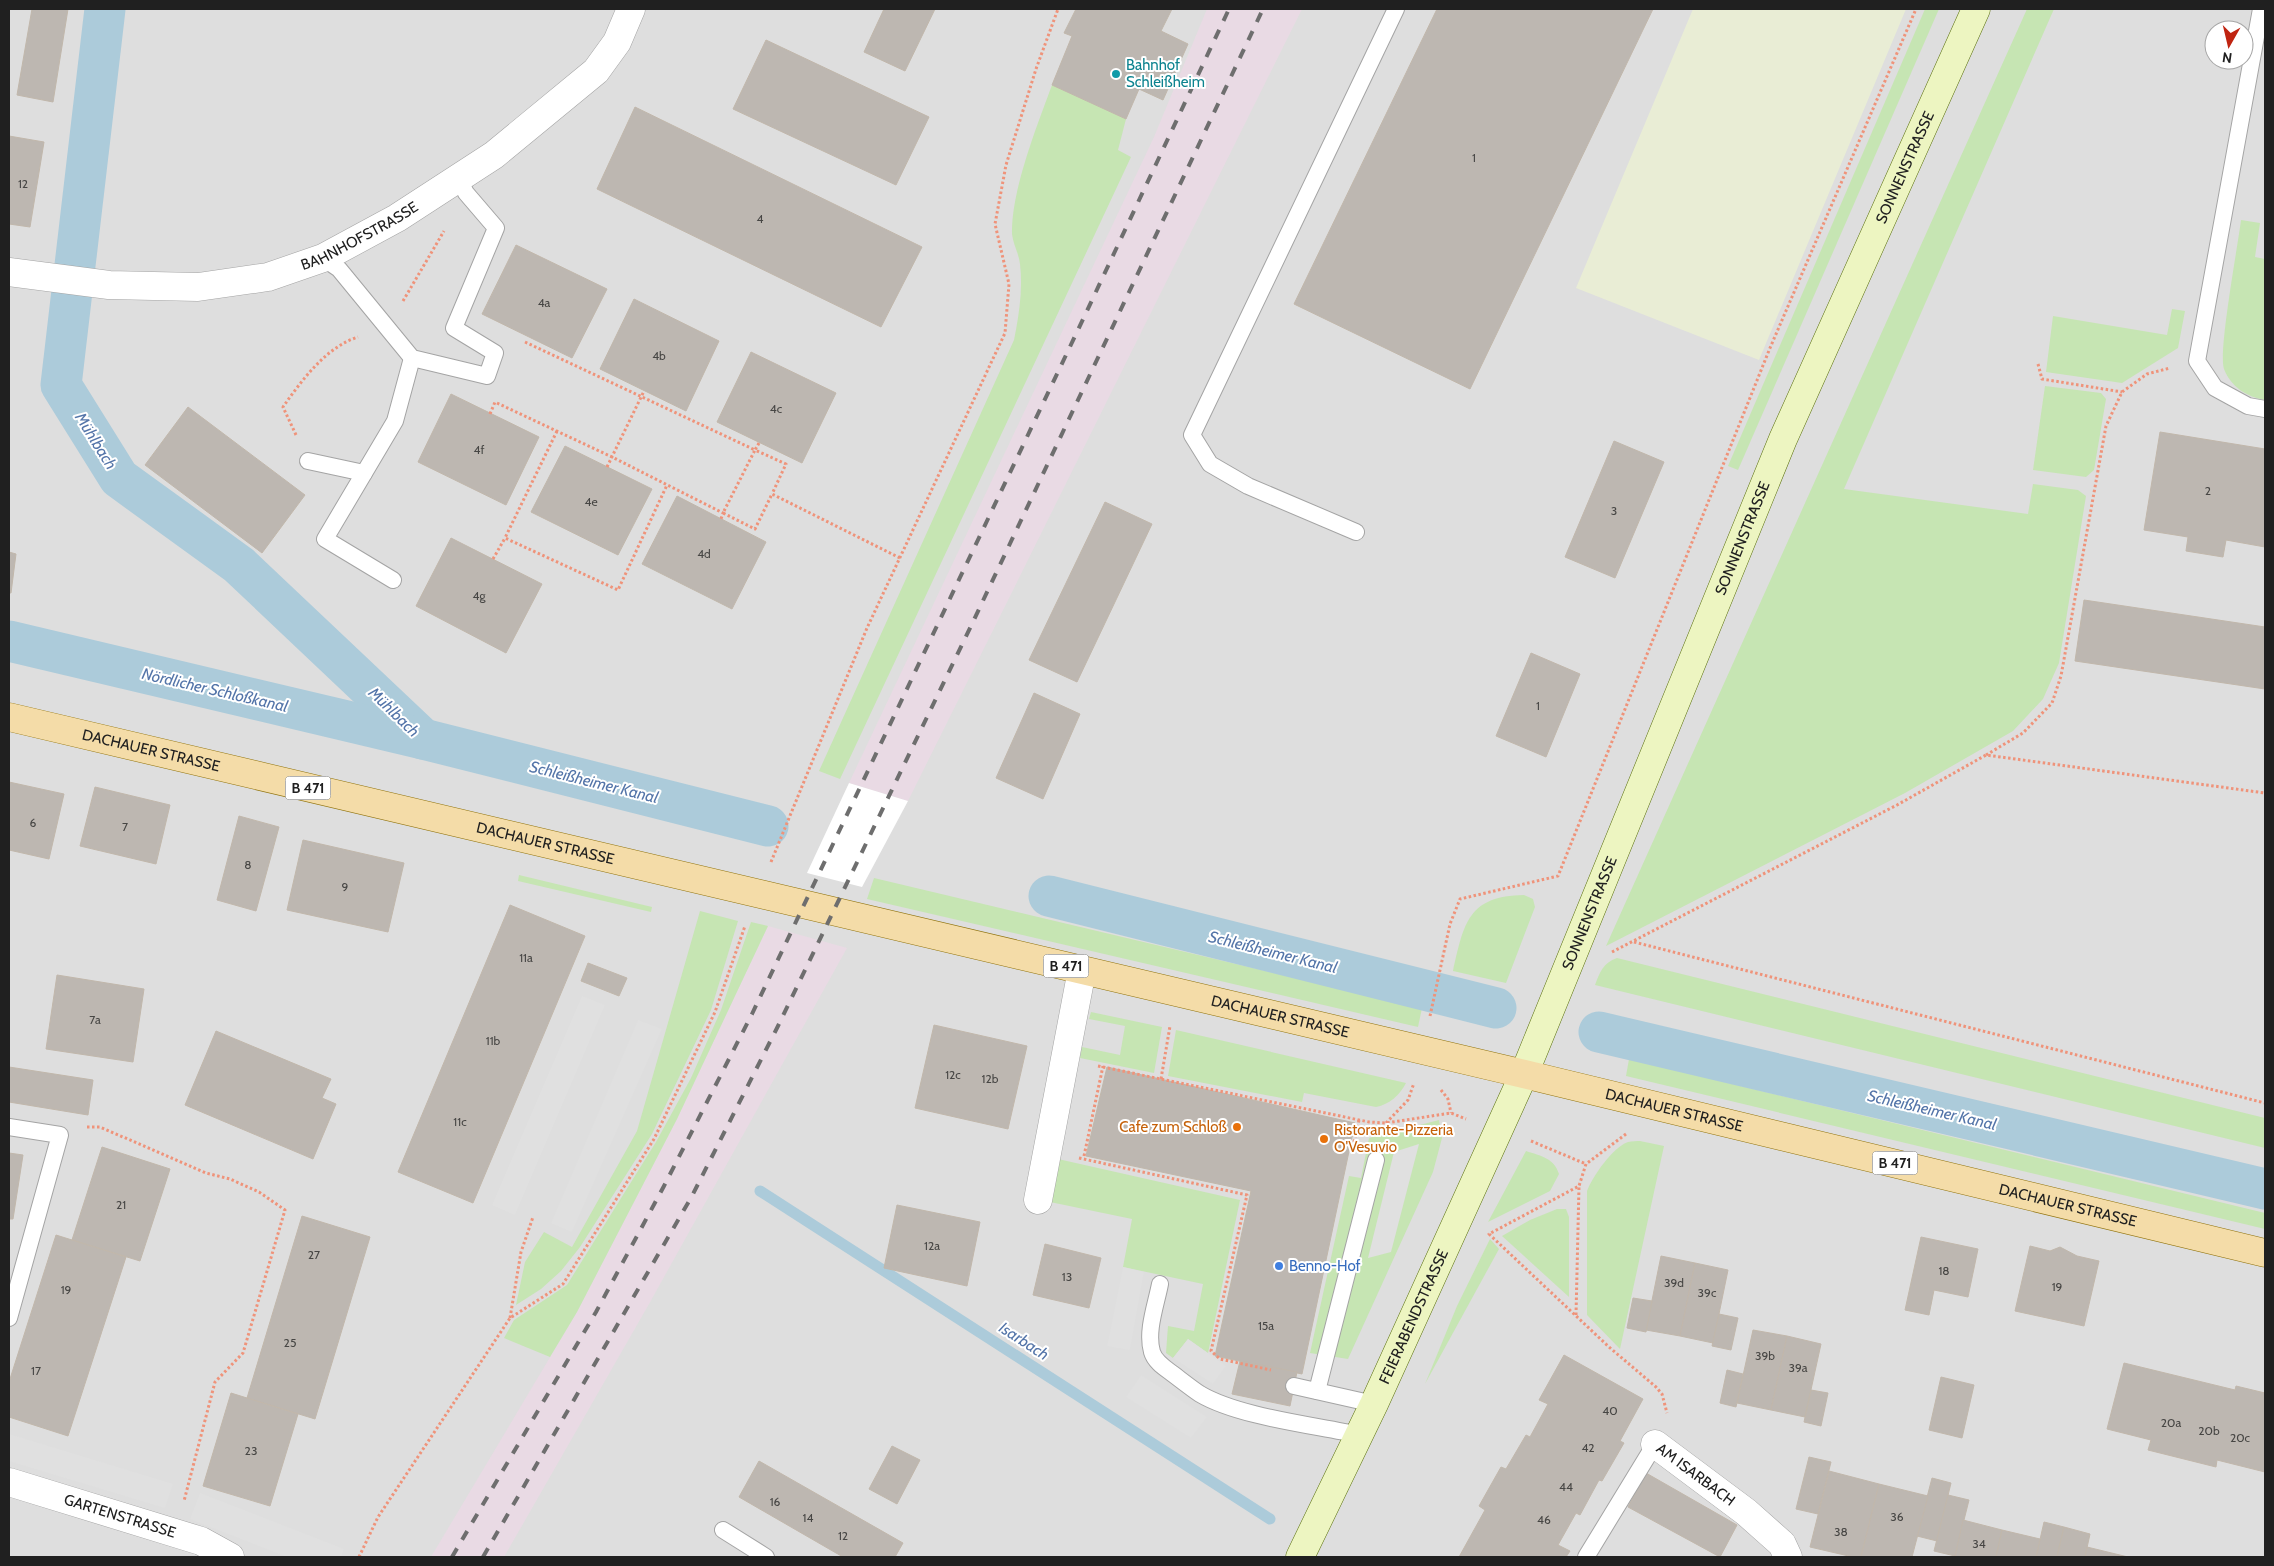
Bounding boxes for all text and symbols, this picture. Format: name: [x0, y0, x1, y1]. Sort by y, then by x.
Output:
north arrow: [2204, 20, 2254, 70]
text: N: [2221, 48, 2233, 67]
place label: Bahnhof Schleißheim: [1126, 56, 1205, 91]
marker: Bahnhof Schleißheim: [1110, 68, 1122, 80]
street label: SONNENSTRASSE: [1872, 108, 1938, 226]
house number: 1: [1472, 150, 1476, 165]
house number: 12: [18, 176, 28, 191]
street label: BAHNHOFSTRASSE: [298, 198, 421, 274]
house number: 4: [757, 211, 764, 226]
house number: 4a: [538, 295, 551, 310]
house number: 4b: [652, 348, 666, 363]
house number: 4c: [770, 401, 783, 416]
water label: Mühlbach: [71, 408, 121, 473]
house number: 4f: [474, 442, 484, 457]
street label: SONNENSTRASSE: [1711, 479, 1774, 598]
house number: 2: [2205, 483, 2211, 498]
house number: 4e: [584, 494, 598, 509]
house number: 3: [1611, 503, 1617, 518]
house number: 4d: [697, 546, 711, 561]
house number: 4g: [473, 588, 486, 603]
water label: Nördlicher Schloßkanal: [140, 664, 290, 716]
water label: Mühlbach: [364, 683, 423, 741]
house number: 1: [1536, 698, 1540, 713]
street label: DACHAUER STRASSE: [80, 726, 222, 775]
water label: Schleißheimer Kanal: [528, 757, 660, 807]
road number: B 471: [286, 776, 330, 800]
house number: 6: [30, 815, 37, 830]
street label: DACHAUER STRASSE: [475, 818, 616, 868]
house number: 7: [122, 819, 128, 834]
street label: SONNENSTRASSE: [1558, 854, 1621, 973]
house number: 8: [244, 857, 252, 872]
house number: 9: [342, 879, 349, 894]
water label: Schleißheimer Kanal: [1207, 927, 1339, 977]
house number: 11a: [519, 950, 533, 965]
road number: B 471: [1044, 954, 1088, 978]
street label: DACHAUER STRASSE: [1209, 992, 1351, 1041]
house number: 7a: [89, 1012, 101, 1027]
house number: 11b: [486, 1033, 501, 1048]
house number: 12c: [945, 1067, 961, 1082]
house number: 12b: [982, 1071, 999, 1086]
street label: DACHAUER STRASSE: [1603, 1085, 1745, 1136]
water label: Schleißheimer Kanal: [1866, 1086, 1999, 1134]
house number: 11c: [453, 1114, 467, 1129]
place label: Cafe zum Schloß: [1119, 1118, 1227, 1136]
marker: Cafe zum Schloß: [1231, 1121, 1243, 1133]
place label: Ristorante-Pizzeria O'Vesuvio: [1334, 1121, 1454, 1156]
marker: Ristorante-Pizzeria O'Vesuvio: [1318, 1133, 1330, 1145]
road number: B 471: [1872, 1152, 1918, 1174]
street label: DACHAUER STRASSE: [1997, 1180, 2139, 1231]
house number: 21: [116, 1197, 126, 1212]
house number: 12a: [924, 1238, 940, 1253]
street label: FEIERABENDSTRASSE: [1375, 1246, 1452, 1387]
house number: 27: [308, 1247, 320, 1262]
place label: Benno-Hof: [1289, 1257, 1361, 1275]
marker: Benno-Hof: [1273, 1260, 1285, 1272]
house number: 18: [1938, 1263, 1950, 1278]
house number: 13: [1062, 1269, 1072, 1284]
house number: 39d: [1664, 1275, 1684, 1290]
house number: 19: [2052, 1279, 2063, 1294]
house number: 19: [61, 1282, 72, 1297]
house number: 39c: [1698, 1285, 1717, 1300]
water label: Isarbach: [996, 1318, 1052, 1364]
house number: 15a: [1258, 1318, 1274, 1333]
house number: 25: [284, 1335, 296, 1350]
house number: 39b: [1755, 1348, 1775, 1363]
house number: 39a: [1788, 1360, 1808, 1375]
house number: 17: [31, 1363, 41, 1378]
house number: 40: [1602, 1403, 1618, 1418]
house number: 20a: [2161, 1415, 2181, 1430]
house number: 20b: [2198, 1423, 2220, 1438]
house number: 20c: [2230, 1430, 2251, 1445]
street label: AM ISARBACH: [1653, 1439, 1739, 1510]
house number: 42: [1581, 1440, 1595, 1455]
house number: 23: [245, 1443, 257, 1458]
house number: 44: [1559, 1479, 1573, 1494]
street label: GARTENSTRASSE: [62, 1490, 178, 1542]
house number: 16: [770, 1494, 781, 1509]
house number: 36: [1890, 1509, 1904, 1524]
house number: 14: [803, 1510, 813, 1525]
house number: 46: [1537, 1512, 1551, 1527]
house number: 38: [1834, 1524, 1848, 1539]
house number: 12: [838, 1528, 848, 1543]
house number: 34: [1972, 1536, 1986, 1551]

